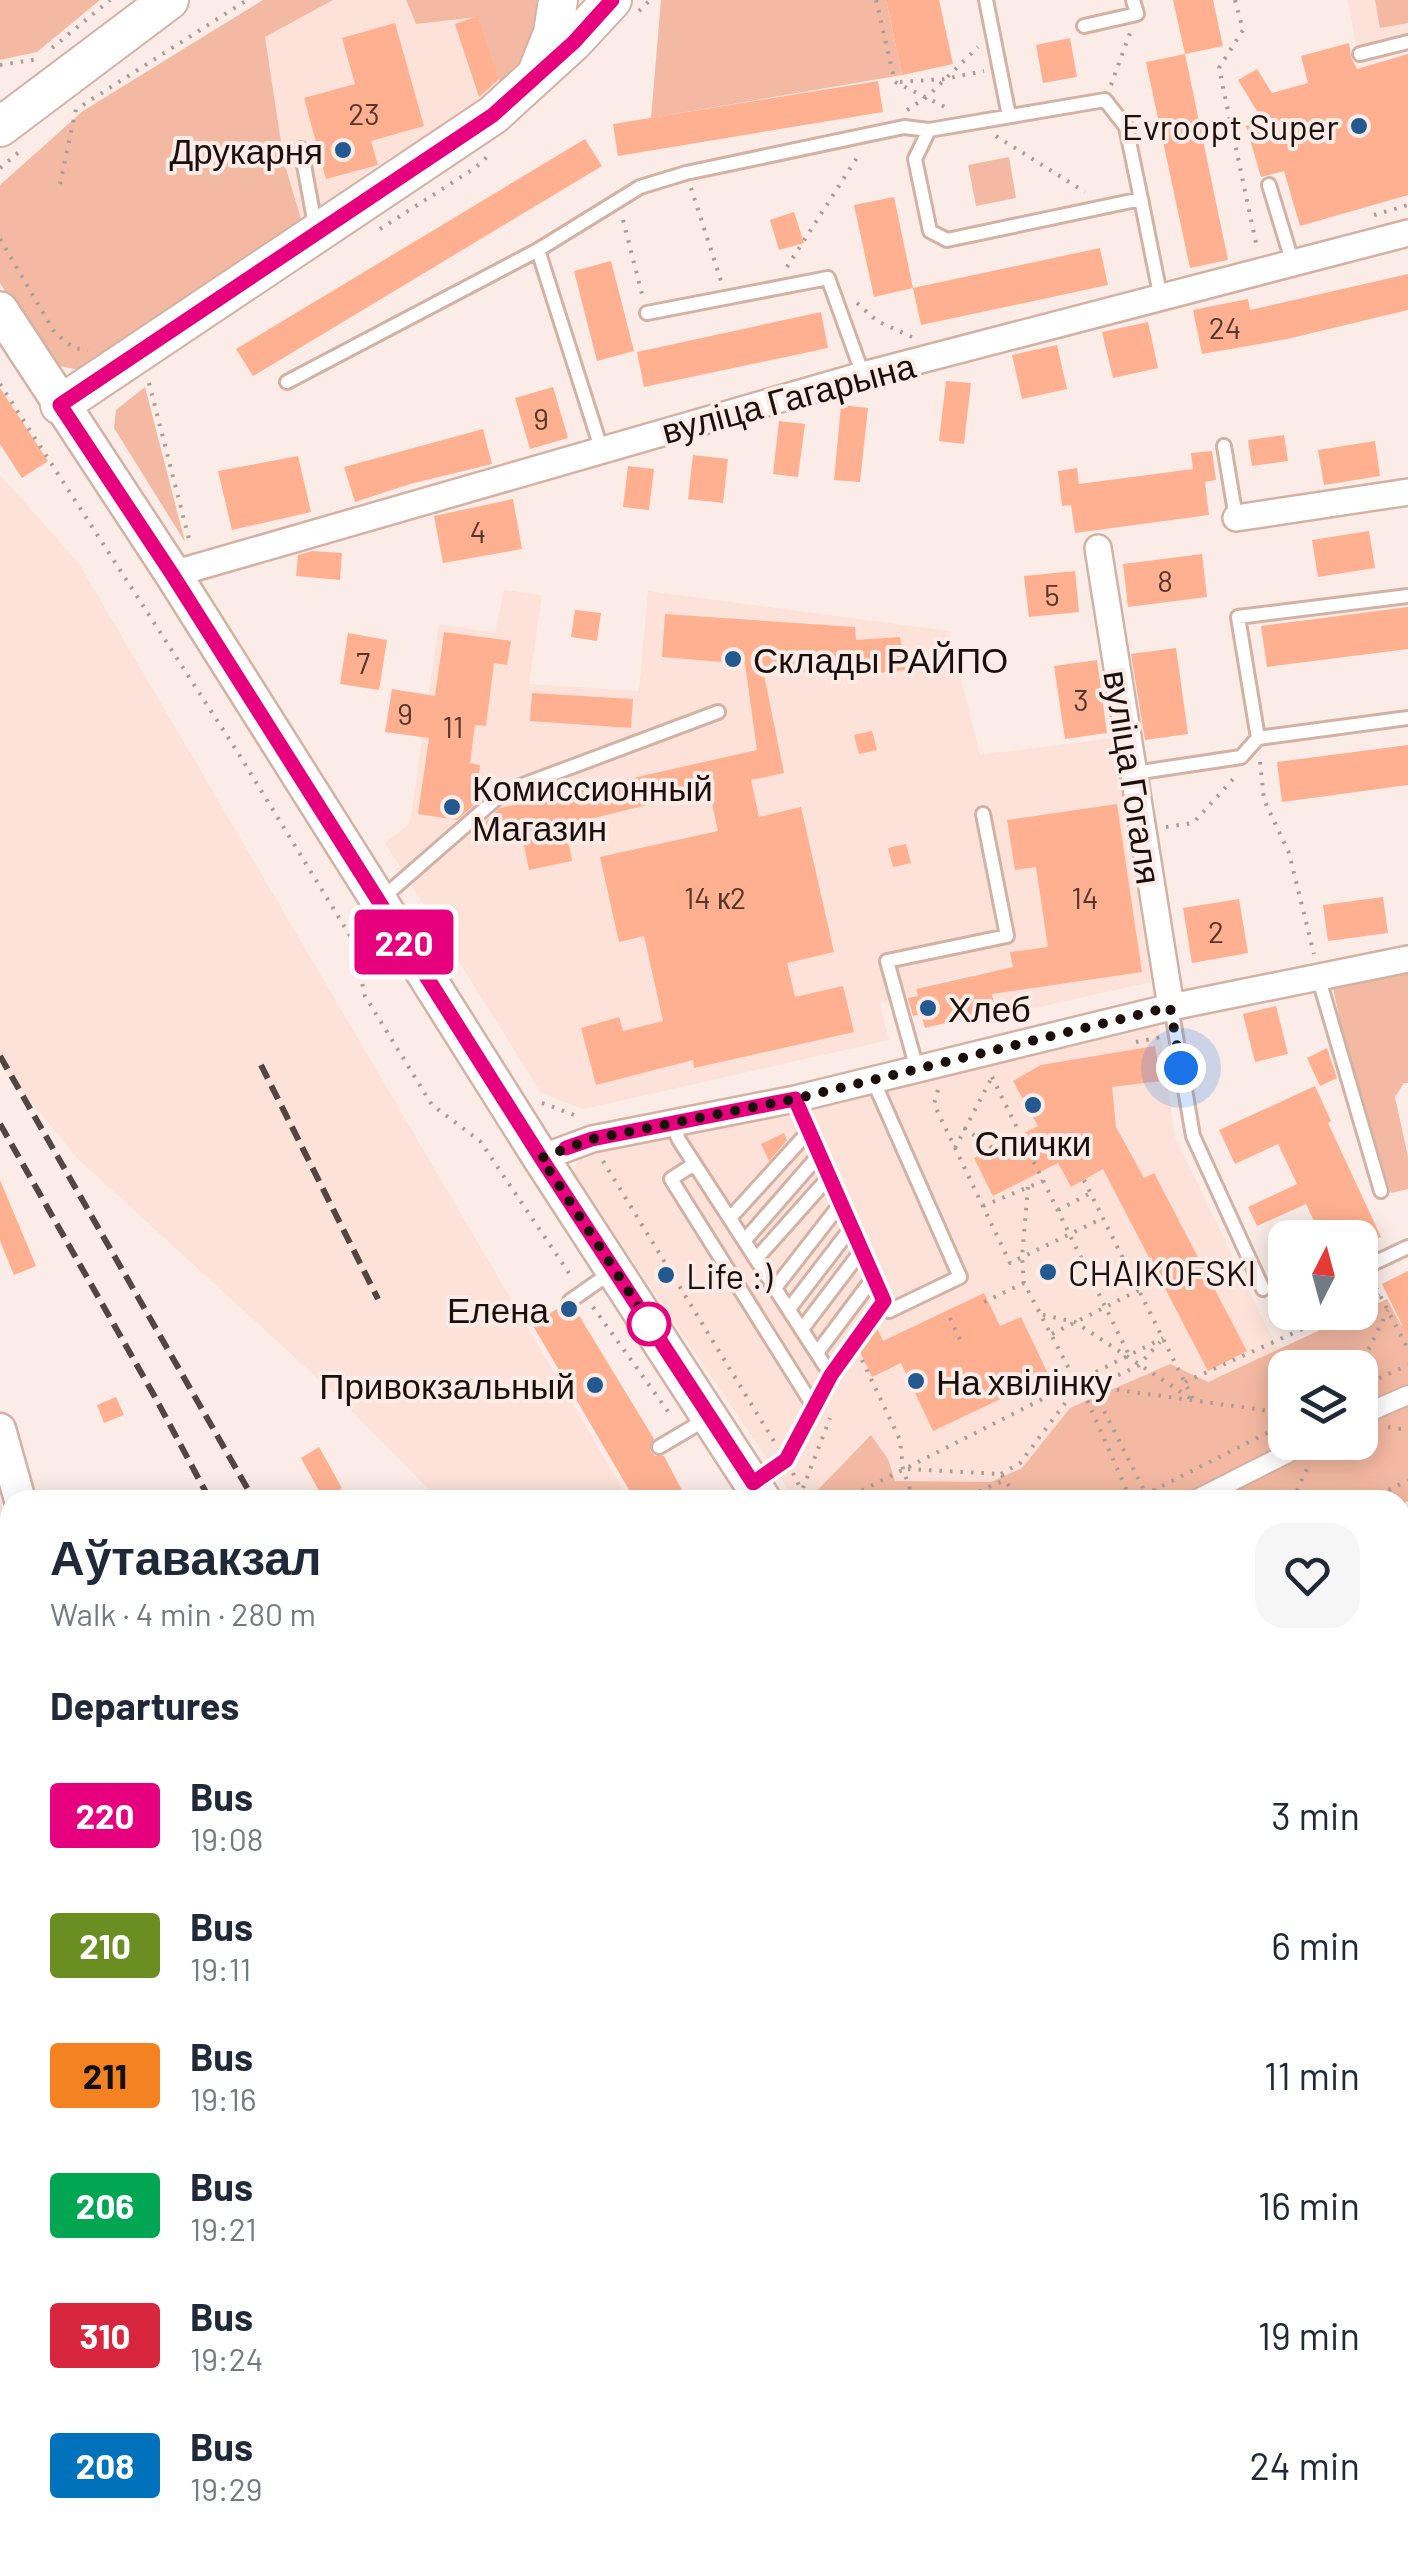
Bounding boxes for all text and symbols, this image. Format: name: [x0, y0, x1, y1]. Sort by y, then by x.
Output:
house number: 23: [348, 95, 380, 131]
place label: Evroopt Super: [1122, 105, 1339, 147]
marker: Evroopt Super: [1348, 115, 1370, 137]
place label: Друкарня: [169, 129, 323, 171]
marker: Друкарня: [332, 139, 354, 161]
house number: 24: [1209, 309, 1241, 345]
street label: вуліца Гагарына: [657, 343, 920, 451]
house number: 9: [533, 400, 549, 436]
house number: 4: [470, 513, 486, 549]
house number: 8: [1157, 562, 1173, 598]
house number: 5: [1044, 576, 1060, 612]
place label: Склады РАЙПО: [753, 638, 1008, 680]
house number: 7: [356, 644, 370, 680]
marker: Склады РАЙПО: [722, 648, 744, 670]
street label: вуліца Гогаля: [1096, 667, 1172, 887]
house number: 3: [1073, 681, 1089, 717]
house number: 9: [397, 695, 413, 731]
house number: 11: [442, 708, 464, 744]
place label: Комиссионный Магазин: [472, 766, 713, 848]
marker: Комиссионный Магазин: [441, 796, 463, 818]
house number: 14 к2: [684, 879, 746, 915]
house number: 14: [1071, 879, 1099, 915]
line badge: 220: [346, 910, 462, 974]
house number: 2: [1208, 913, 1224, 949]
text: 220: [374, 921, 434, 963]
place label: Хлеб: [948, 987, 1031, 1029]
marker: Хлеб: [917, 997, 939, 1019]
your location: [1156, 1043, 1206, 1093]
marker: Спички: [1022, 1094, 1044, 1116]
place label: Спички: [975, 1121, 1091, 1163]
north arrow: [1268, 1220, 1378, 1330]
map controls: [1268, 1220, 1378, 1460]
place label: CHAIKOFSKI: [1068, 1251, 1256, 1293]
place label: Life :): [686, 1254, 773, 1296]
marker: CHAIKOFSKI: [1037, 1261, 1059, 1283]
marker: Life :): [655, 1264, 677, 1286]
place label: Елена: [447, 1288, 550, 1330]
marker: Елена: [558, 1298, 580, 1320]
unlabelled marker: [628, 1303, 670, 1345]
button: layers: [1268, 1350, 1378, 1460]
place label: На хвілінку: [936, 1360, 1113, 1402]
place label: Привокзальный: [319, 1364, 575, 1406]
marker: На хвілінку: [905, 1370, 927, 1392]
marker: Привокзальный: [584, 1374, 606, 1396]
button: heart: [1255, 1523, 1360, 1628]
text: Аўтавакзал: [50, 1527, 322, 1585]
text: Walk · 4 min · 280 m: [50, 1594, 316, 1632]
text: Departures: [50, 1682, 239, 1728]
text: Bus: [190, 1773, 253, 1819]
text: 3 min: [1271, 1792, 1360, 1838]
text: 220: [75, 1794, 135, 1836]
text: 19:08: [190, 1819, 263, 1857]
text: Bus: [190, 1903, 253, 1949]
text: 6 min: [1271, 1922, 1360, 1968]
text: 210: [79, 1924, 131, 1966]
text: 19:11: [190, 1949, 251, 1987]
text: Bus: [190, 2033, 253, 2079]
text: 11 min: [1264, 2052, 1360, 2098]
text: 211: [83, 2054, 127, 2096]
text: 19:16: [190, 2079, 256, 2117]
text: Bus: [190, 2163, 253, 2209]
text: 16 min: [1258, 2182, 1360, 2228]
text: 206: [76, 2184, 134, 2226]
text: 19:21: [190, 2209, 257, 2247]
text: Bus: [190, 2293, 253, 2339]
text: 19 min: [1258, 2312, 1360, 2358]
text: 310: [79, 2314, 131, 2356]
text: 19:24: [190, 2339, 264, 2377]
text: Bus: [190, 2423, 253, 2469]
text: 24 min: [1249, 2442, 1360, 2488]
text: 208: [76, 2444, 134, 2486]
text: 19:29: [190, 2469, 263, 2507]

